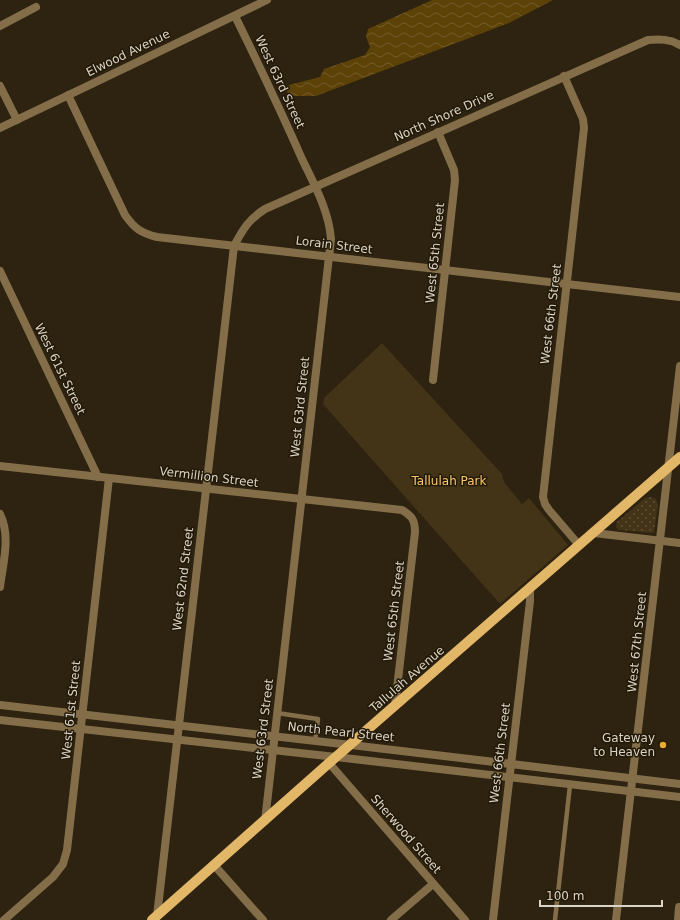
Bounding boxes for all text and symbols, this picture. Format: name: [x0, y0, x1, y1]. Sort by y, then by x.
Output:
street label: Elwood Avenue: [84, 27, 172, 79]
street label: West 63rd Street: [252, 33, 308, 131]
street label: North Shore Drive: [392, 88, 496, 144]
street label: West 65th Street: [423, 202, 447, 304]
street label: Lorain Street: [295, 233, 374, 257]
street label: West 66th Street: [538, 263, 564, 365]
street label: West 61st Street: [32, 321, 88, 417]
street label: West 63rd Street: [288, 356, 312, 458]
street label: Vermillion Street: [159, 464, 260, 490]
park label: Tallulah Park: [410, 474, 487, 488]
street label: West 62nd Street: [170, 526, 196, 632]
street label: West 65th Street: [381, 560, 407, 662]
street label: West 67th Street: [625, 591, 649, 693]
street label: Tallulah Avenue: [366, 643, 447, 716]
street label: West 61st Street: [59, 659, 83, 760]
street label: West 63rd Street: [250, 678, 276, 780]
street label: West 66th Street: [487, 702, 513, 804]
street label: North Pearl Street: [287, 719, 395, 745]
place label: Gateway to Heaven: [593, 731, 655, 759]
marker: Gateway to Heaven: [658, 740, 668, 750]
street label: Sherwood Street: [368, 792, 444, 877]
scale bar: [540, 882, 662, 908]
text: 100 m: [546, 889, 584, 903]

